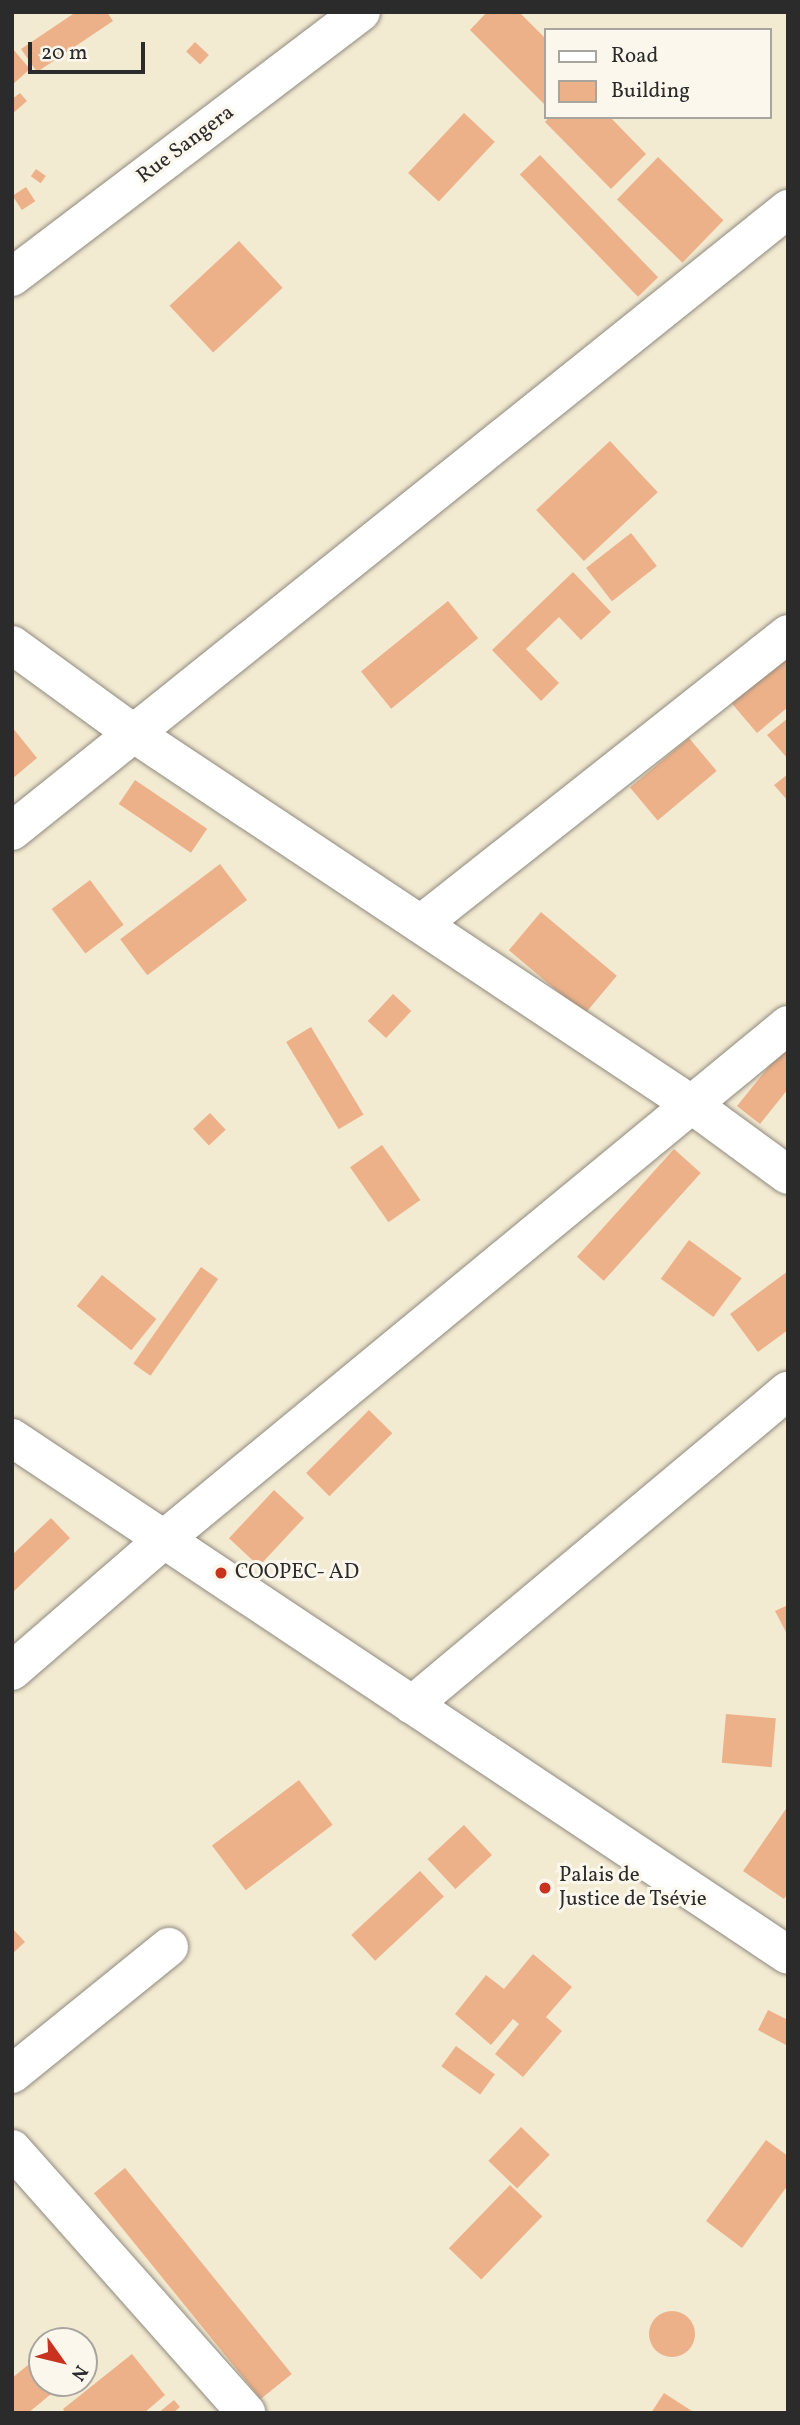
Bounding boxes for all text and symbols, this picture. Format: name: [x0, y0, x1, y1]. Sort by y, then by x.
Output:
scale bar: [32, 28, 149, 72]
legend: [544, 28, 772, 119]
text: 20 m: [41, 39, 87, 68]
text: Road: [611, 42, 658, 71]
text: Building: [611, 77, 690, 106]
street label: Rue Sangera: [133, 100, 239, 190]
place label: COOPEC- AD: [235, 1560, 359, 1586]
marker: COOPEC- AD: [213, 1565, 229, 1581]
place label: Palais de Justice de Tsévie: [559, 1863, 707, 1913]
marker: Palais de Justice de Tsévie: [537, 1880, 553, 1896]
north arrow: [28, 2327, 98, 2397]
text: N: [64, 2360, 93, 2386]

